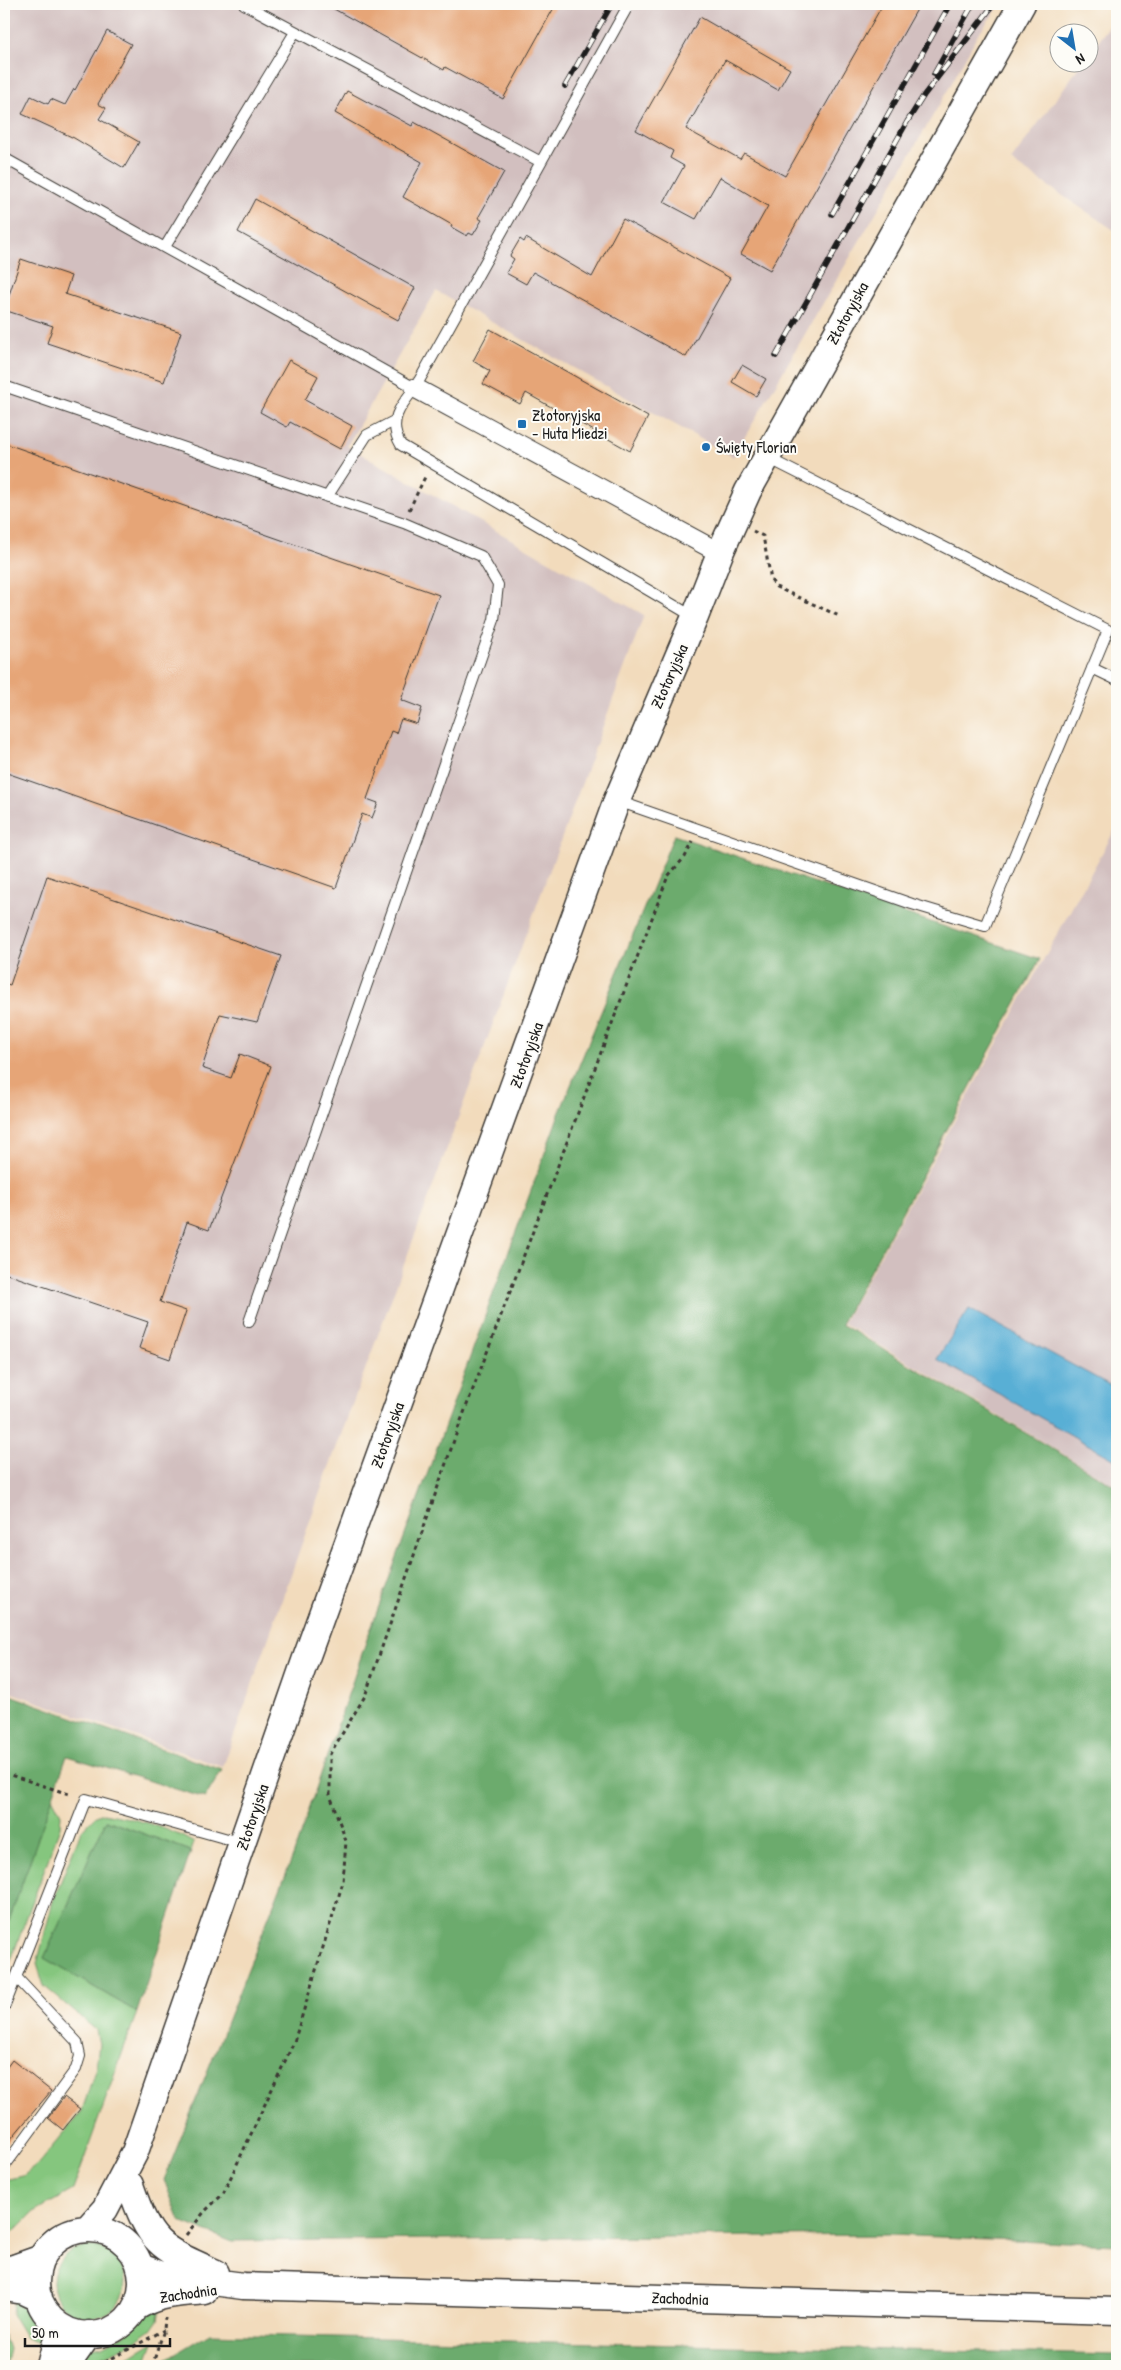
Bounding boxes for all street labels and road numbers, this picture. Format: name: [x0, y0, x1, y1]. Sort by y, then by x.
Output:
street label: Złotoryjska: [821, 278, 873, 348]
street label: Złotoryjska: [645, 640, 693, 712]
street label: Złotoryjska: [504, 1019, 548, 1091]
street label: Złotoryjska: [365, 1399, 409, 1471]
street label: Złotoryjska: [230, 1781, 274, 1853]
street label: Zachodnia: [158, 2278, 218, 2308]
street label: Zachodnia: [651, 2286, 709, 2310]

